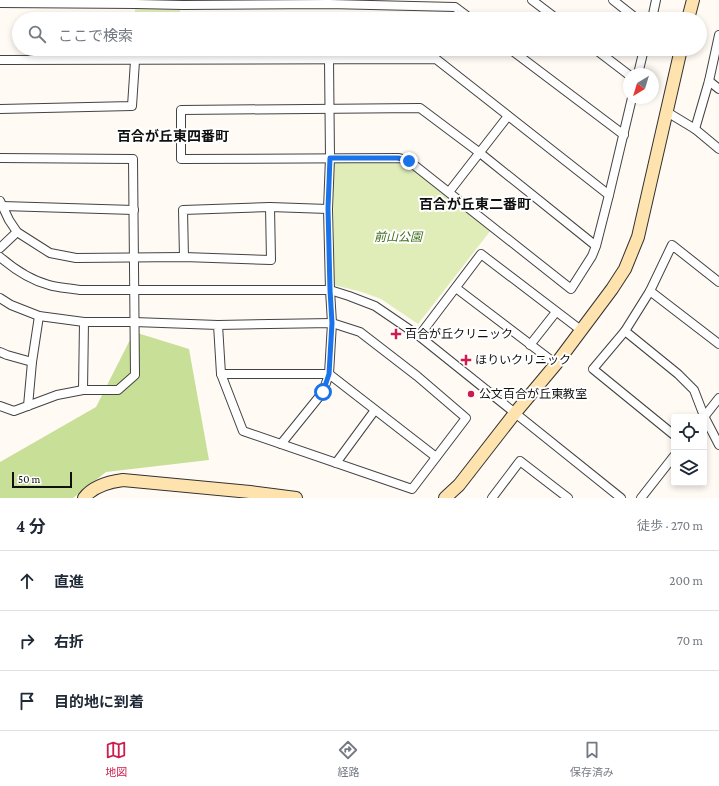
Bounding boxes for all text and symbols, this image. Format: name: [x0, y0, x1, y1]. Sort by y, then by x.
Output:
search box: [12, 12, 707, 56]
icon: search: [26, 23, 48, 45]
text: ここで検索: [58, 28, 133, 44]
north arrow: [623, 68, 659, 104]
district label: 百合が丘東四番町: [117, 128, 229, 144]
route end: [400, 152, 418, 170]
district label: 百合が丘東二番町: [419, 196, 531, 212]
park label: 前山公園: [374, 230, 424, 244]
place label: 百合が丘クリニック: [405, 327, 513, 341]
marker: 百合が丘クリニック: [390, 328, 402, 340]
place label: ほりいクリニック: [475, 353, 571, 367]
marker: ほりいクリニック: [460, 354, 472, 366]
route start: [314, 383, 332, 401]
place label: 公文百合が丘東教室: [479, 387, 587, 401]
marker: 公文百合が丘東教室: [466, 389, 476, 399]
map controls: [671, 414, 707, 486]
button: locate: [671, 414, 707, 450]
button: layers: [671, 450, 707, 486]
scale bar: [12, 470, 72, 489]
text: 50 m: [18, 473, 40, 485]
text: 4 分: [16, 517, 45, 536]
text: 徒歩 · 270 m: [637, 518, 703, 533]
icon: ahead: [16, 570, 38, 592]
text: 200 m: [669, 573, 703, 588]
text: 直進: [54, 574, 84, 590]
icon: right: [16, 630, 38, 652]
text: 70 m: [677, 633, 703, 648]
text: 右折: [54, 634, 84, 650]
icon: arrive: [16, 690, 38, 712]
text: 目的地に到着: [54, 694, 144, 710]
tab: 地図: [105, 739, 127, 779]
tab: 経路: [337, 739, 359, 779]
tab: 保存済み: [570, 739, 614, 779]

